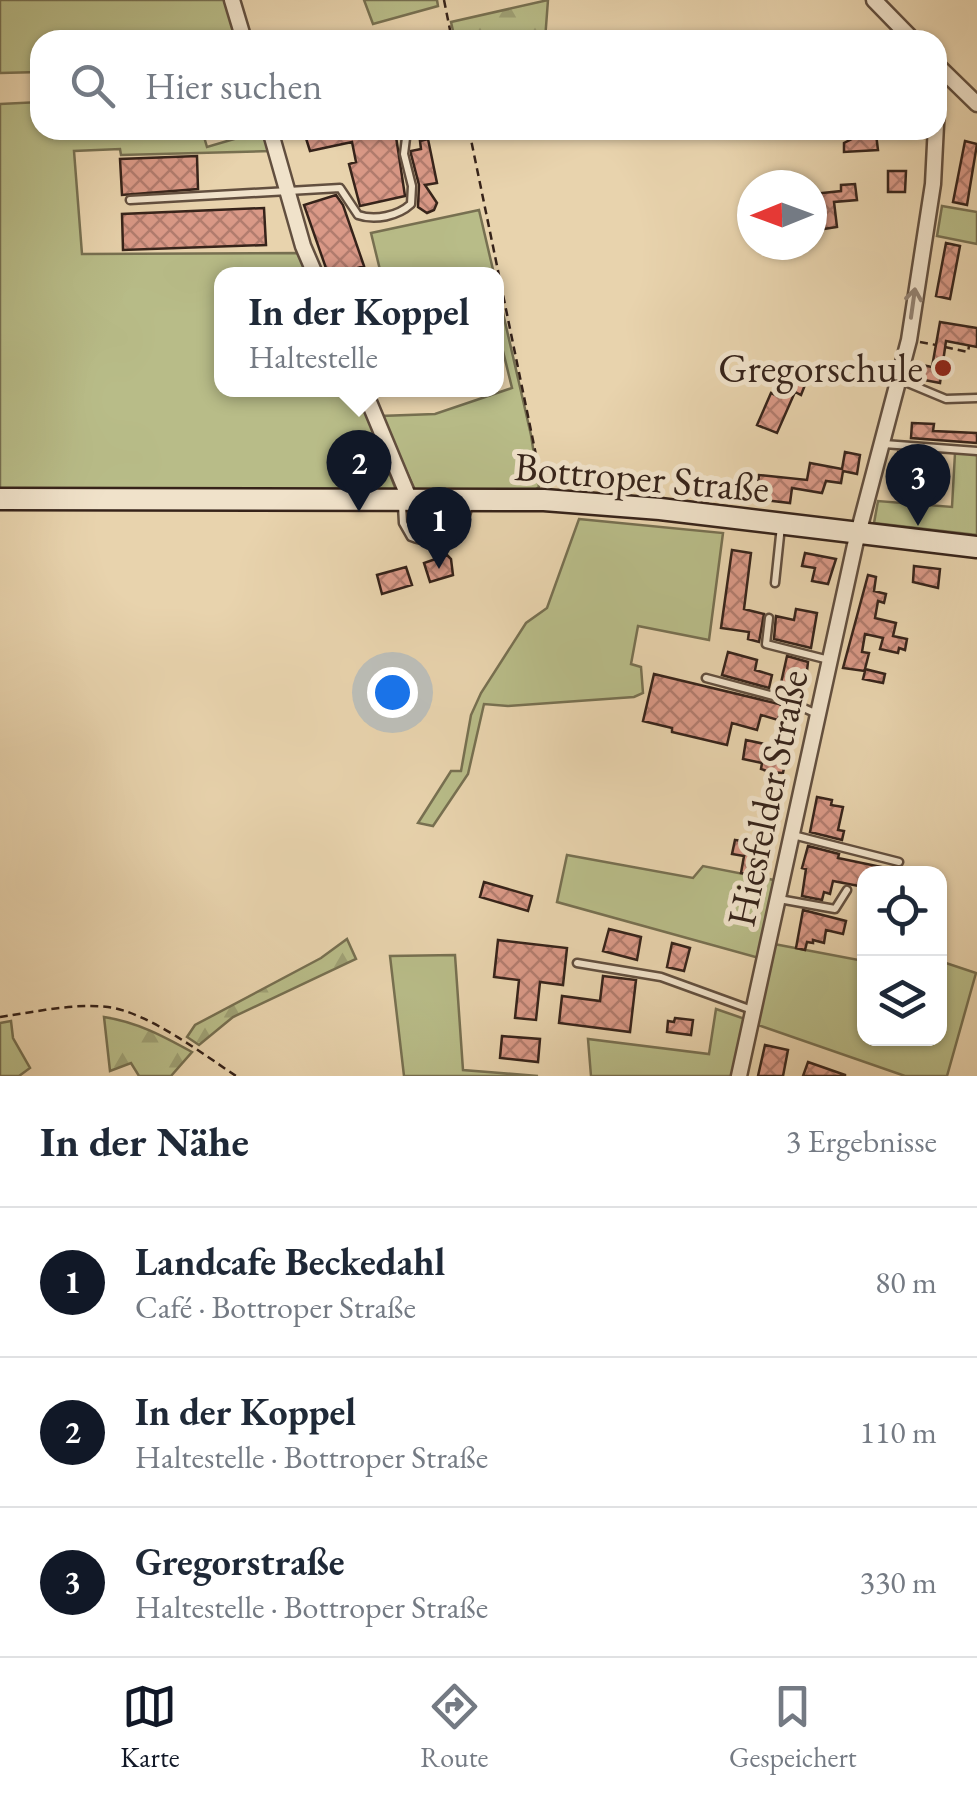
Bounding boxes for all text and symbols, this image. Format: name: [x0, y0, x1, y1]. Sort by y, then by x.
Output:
search box: [30, 30, 947, 140]
icon: search: [65, 58, 120, 113]
text: Hier suchen: [145, 61, 322, 110]
north arrow: [737, 170, 827, 260]
popup: [214, 267, 504, 397]
text: In der Koppel: [248, 287, 470, 336]
one-way arrow: [904, 287, 922, 320]
text: Haltestelle: [248, 336, 378, 378]
place label: Gregorschule: [718, 342, 923, 394]
marker: Gregorschule: [932, 357, 954, 379]
pin: 2: [326, 430, 392, 512]
street label: Bottroper Straße: [512, 440, 772, 514]
pin: 3: [886, 444, 950, 526]
pin: 1: [406, 486, 472, 569]
street label: Hiesfelder Straße: [714, 665, 820, 931]
your location: [367, 667, 418, 718]
map controls: [857, 866, 947, 1046]
button: locate: [857, 866, 947, 956]
button: layers: [857, 956, 947, 1046]
text: In der Nähe: [40, 1114, 249, 1169]
text: 3 Ergebnisse: [786, 1120, 937, 1162]
text: Landcafe Beckedahl: [135, 1237, 445, 1286]
text: 1: [64, 1261, 81, 1303]
text: 80 m: [875, 1261, 937, 1303]
text: Café · Bottroper Straße: [135, 1286, 416, 1328]
text: In der Koppel: [135, 1387, 356, 1436]
text: 2: [64, 1411, 81, 1453]
text: 110 m: [860, 1411, 937, 1453]
text: Haltestelle · Bottroper Straße: [135, 1436, 488, 1478]
text: Gregorstraße: [135, 1537, 345, 1586]
text: 3: [64, 1561, 81, 1603]
text: 330 m: [860, 1561, 937, 1603]
text: Haltestelle · Bottroper Straße: [135, 1586, 488, 1628]
tab: Karte: [120, 1679, 180, 1775]
tab: Route: [420, 1679, 489, 1775]
tab: Gespeichert: [729, 1679, 857, 1775]

